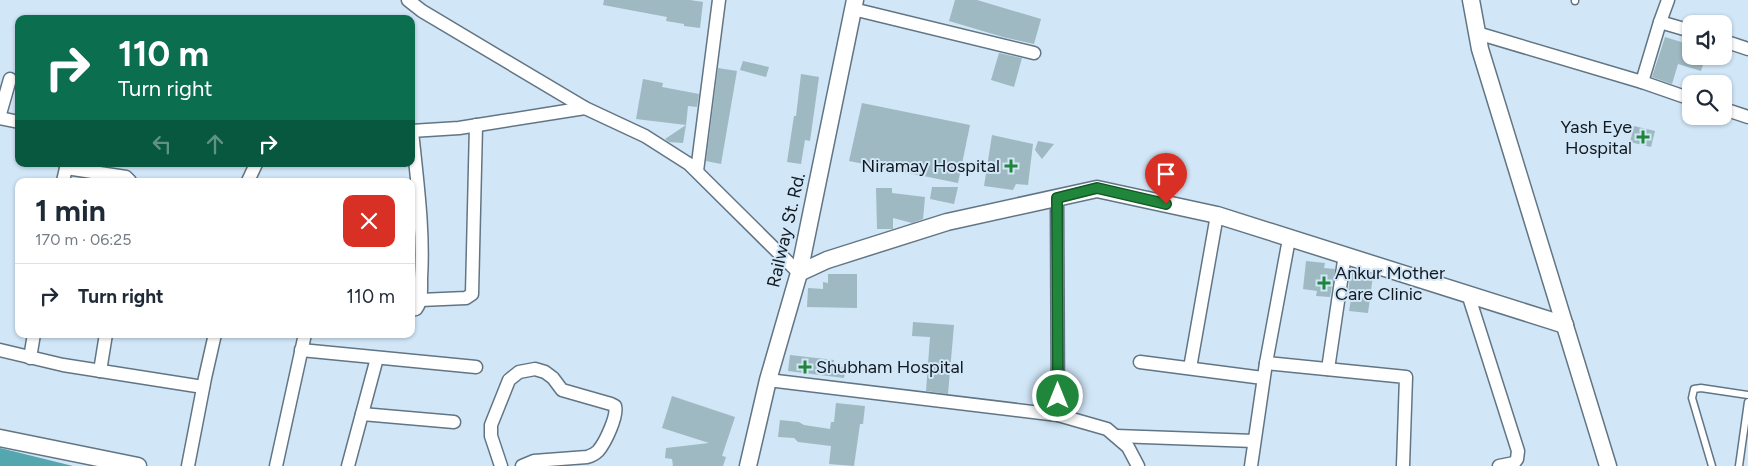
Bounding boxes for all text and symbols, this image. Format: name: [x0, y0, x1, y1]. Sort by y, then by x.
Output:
map controls: [1682, 15, 1732, 125]
button: sound: [1682, 15, 1732, 65]
text: 110 m: [118, 33, 209, 75]
icon: right: [35, 35, 100, 100]
text: Turn right: [118, 75, 213, 102]
button: search: [1682, 75, 1732, 125]
place label: Yash Eye Hospital: [1560, 116, 1632, 159]
icon: left: [148, 130, 176, 158]
icon: ahead: [201, 130, 229, 158]
icon: right: [254, 130, 282, 158]
marker: Yash Eye Hospital: [1636, 130, 1650, 144]
pin: [1145, 153, 1187, 204]
place label: Niramay Hospital: [861, 155, 1000, 177]
marker: Niramay Hospital: [1004, 159, 1018, 173]
icon: arrive: [1152, 160, 1180, 188]
street label: Railway St. Rd.: [762, 170, 810, 290]
text: 1 min: [35, 192, 106, 229]
button: close: [343, 195, 395, 247]
text: 170 m · 06:25: [35, 230, 132, 249]
place label: Ankur Mother Care Clinic: [1335, 262, 1445, 305]
marker: Ankur Mother Care Clinic: [1317, 276, 1331, 290]
icon: right: [35, 282, 63, 310]
text: Turn right: [78, 285, 164, 308]
text: 110 m: [346, 285, 395, 308]
place label: Shubham Hospital: [816, 356, 964, 378]
marker: Shubham Hospital: [798, 360, 812, 374]
position arrow: [1031, 369, 1083, 421]

